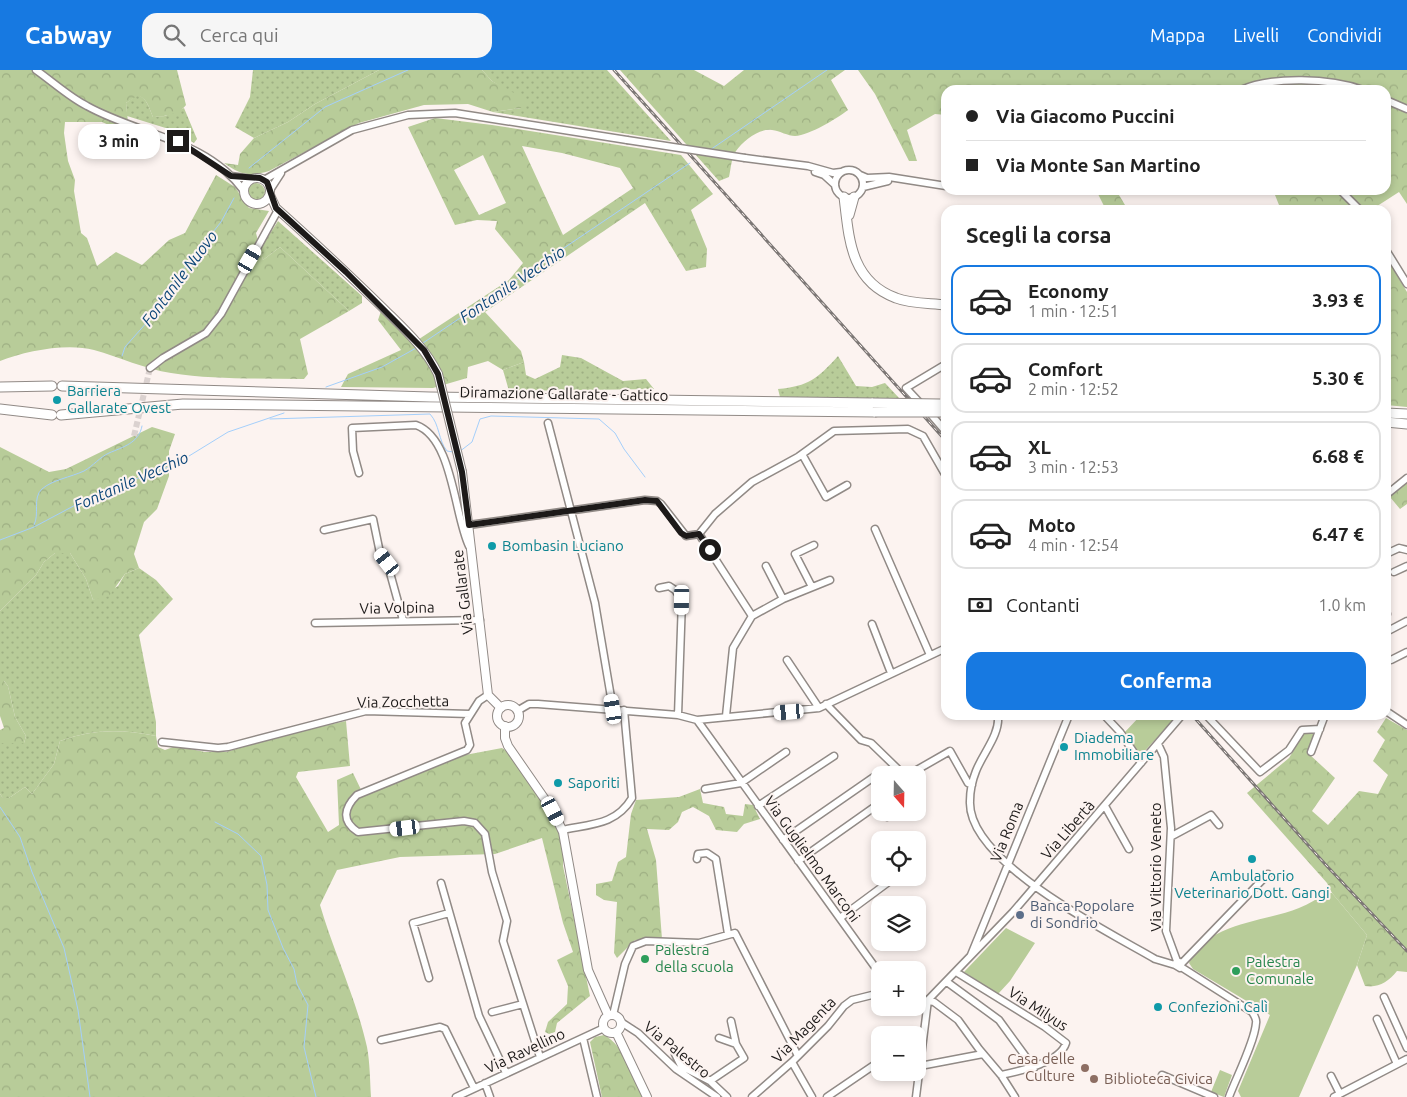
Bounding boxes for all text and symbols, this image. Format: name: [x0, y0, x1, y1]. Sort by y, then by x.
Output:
search box: [142, 13, 492, 58]
icon: search: [160, 21, 188, 49]
text: Cabway: [25, 22, 112, 49]
text: Cerca qui: [200, 24, 279, 46]
text: Mappa: [1150, 25, 1205, 45]
text: Livelli: [1233, 25, 1279, 45]
text: Condividi: [1307, 25, 1382, 45]
text: Via Giacomo Puccini: [996, 105, 1175, 127]
callout: 3 min: [78, 124, 160, 158]
route end: [167, 130, 189, 152]
text: 3 min: [99, 132, 139, 150]
text: Via Monte San Martino: [996, 154, 1201, 176]
text: Scegli la corsa: [966, 222, 1112, 247]
water label: Fontanile Nuovo: [137, 227, 221, 329]
car: [236, 242, 263, 276]
water label: Fontanile Vecchio: [456, 242, 568, 326]
icon: car: [968, 278, 1013, 323]
text: Economy: [1028, 280, 1109, 302]
text: 3.93 €: [1312, 289, 1364, 311]
text: 1 min · 12:51: [1028, 302, 1119, 320]
icon: car: [968, 356, 1013, 401]
text: Comfort: [1028, 358, 1103, 380]
text: 5.30 €: [1312, 367, 1364, 389]
text: 2 min · 12:52: [1028, 380, 1119, 398]
place label: Barriera Gallarate Ovest: [67, 382, 171, 416]
street label: Diramazione Gallarate - Gattico: [460, 383, 668, 404]
marker: Barriera Gallarate Ovest: [51, 394, 63, 406]
icon: car: [968, 434, 1013, 479]
text: XL: [1028, 436, 1051, 458]
text: 6.68 €: [1312, 445, 1364, 467]
water label: Fontanile Vecchio: [71, 448, 191, 514]
text: 3 min · 12:53: [1028, 458, 1119, 476]
icon: car: [968, 512, 1013, 557]
text: Moto: [1028, 514, 1076, 536]
text: 6.47 €: [1312, 523, 1364, 545]
text: 4 min · 12:54: [1028, 536, 1119, 554]
place label: Bombasin Luciano: [502, 537, 624, 554]
route start: [699, 539, 721, 561]
marker: Bombasin Luciano: [486, 540, 498, 552]
car: [371, 546, 402, 578]
street label: Via Gallarate: [449, 549, 476, 636]
car: [674, 585, 689, 615]
icon: cash: [966, 591, 994, 619]
text: Contanti: [1006, 594, 1080, 616]
text: 1.0 km: [1318, 596, 1366, 614]
street label: Via Volpina: [359, 598, 435, 617]
button: Conferma: [966, 652, 1366, 710]
street label: Via Zocchetta: [357, 692, 449, 711]
car: [603, 693, 622, 725]
car: [773, 703, 804, 721]
place label: Diadema Immobiliare: [1074, 729, 1154, 763]
marker: Diadema Immobiliare: [1058, 741, 1070, 753]
north arrow: [871, 766, 926, 821]
map controls: [871, 766, 926, 1081]
place label: Saporiti: [568, 774, 620, 791]
marker: Saporiti: [552, 777, 564, 789]
street label: Via Guglielmo Marconi: [761, 793, 864, 925]
car: [539, 794, 566, 828]
street label: Via Libertà: [1037, 797, 1098, 863]
street label: Via Roma: [987, 799, 1026, 864]
street label: Via Vittorio Veneto: [1147, 802, 1164, 932]
car: [389, 819, 420, 837]
button: locate: [871, 831, 926, 886]
marker: Ambulatorio Veterinario Dott. Gangi: [1246, 853, 1258, 865]
place label: Ambulatorio Veterinario Dott. Gangi: [1174, 867, 1330, 901]
button: layers: [871, 896, 926, 951]
place label: Banca Popolare di Sondrio: [1030, 897, 1135, 931]
marker: Banca Popolare di Sondrio: [1014, 909, 1026, 921]
place label: Palestra della scuola: [655, 941, 734, 975]
marker: Palestra della scuola: [639, 953, 651, 965]
place label: Palestra Comunale: [1246, 953, 1314, 987]
button: +: [871, 961, 926, 1016]
marker: Palestra Comunale: [1230, 965, 1242, 977]
street label: Via Milyus: [1005, 983, 1071, 1034]
street label: Via Magenta: [768, 993, 839, 1066]
place label: Confezioni Calì: [1168, 998, 1268, 1015]
marker: Confezioni Calì: [1152, 1001, 1164, 1013]
street label: Via Palestro: [641, 1018, 714, 1082]
street label: Via Ravellino: [482, 1025, 567, 1076]
button: −: [871, 1026, 926, 1081]
place label: Casa delle Culture: [1007, 1050, 1075, 1084]
marker: Casa delle Culture: [1079, 1062, 1091, 1074]
place label: Biblioteca Civica: [1104, 1070, 1213, 1087]
marker: Biblioteca Civica: [1088, 1073, 1100, 1085]

